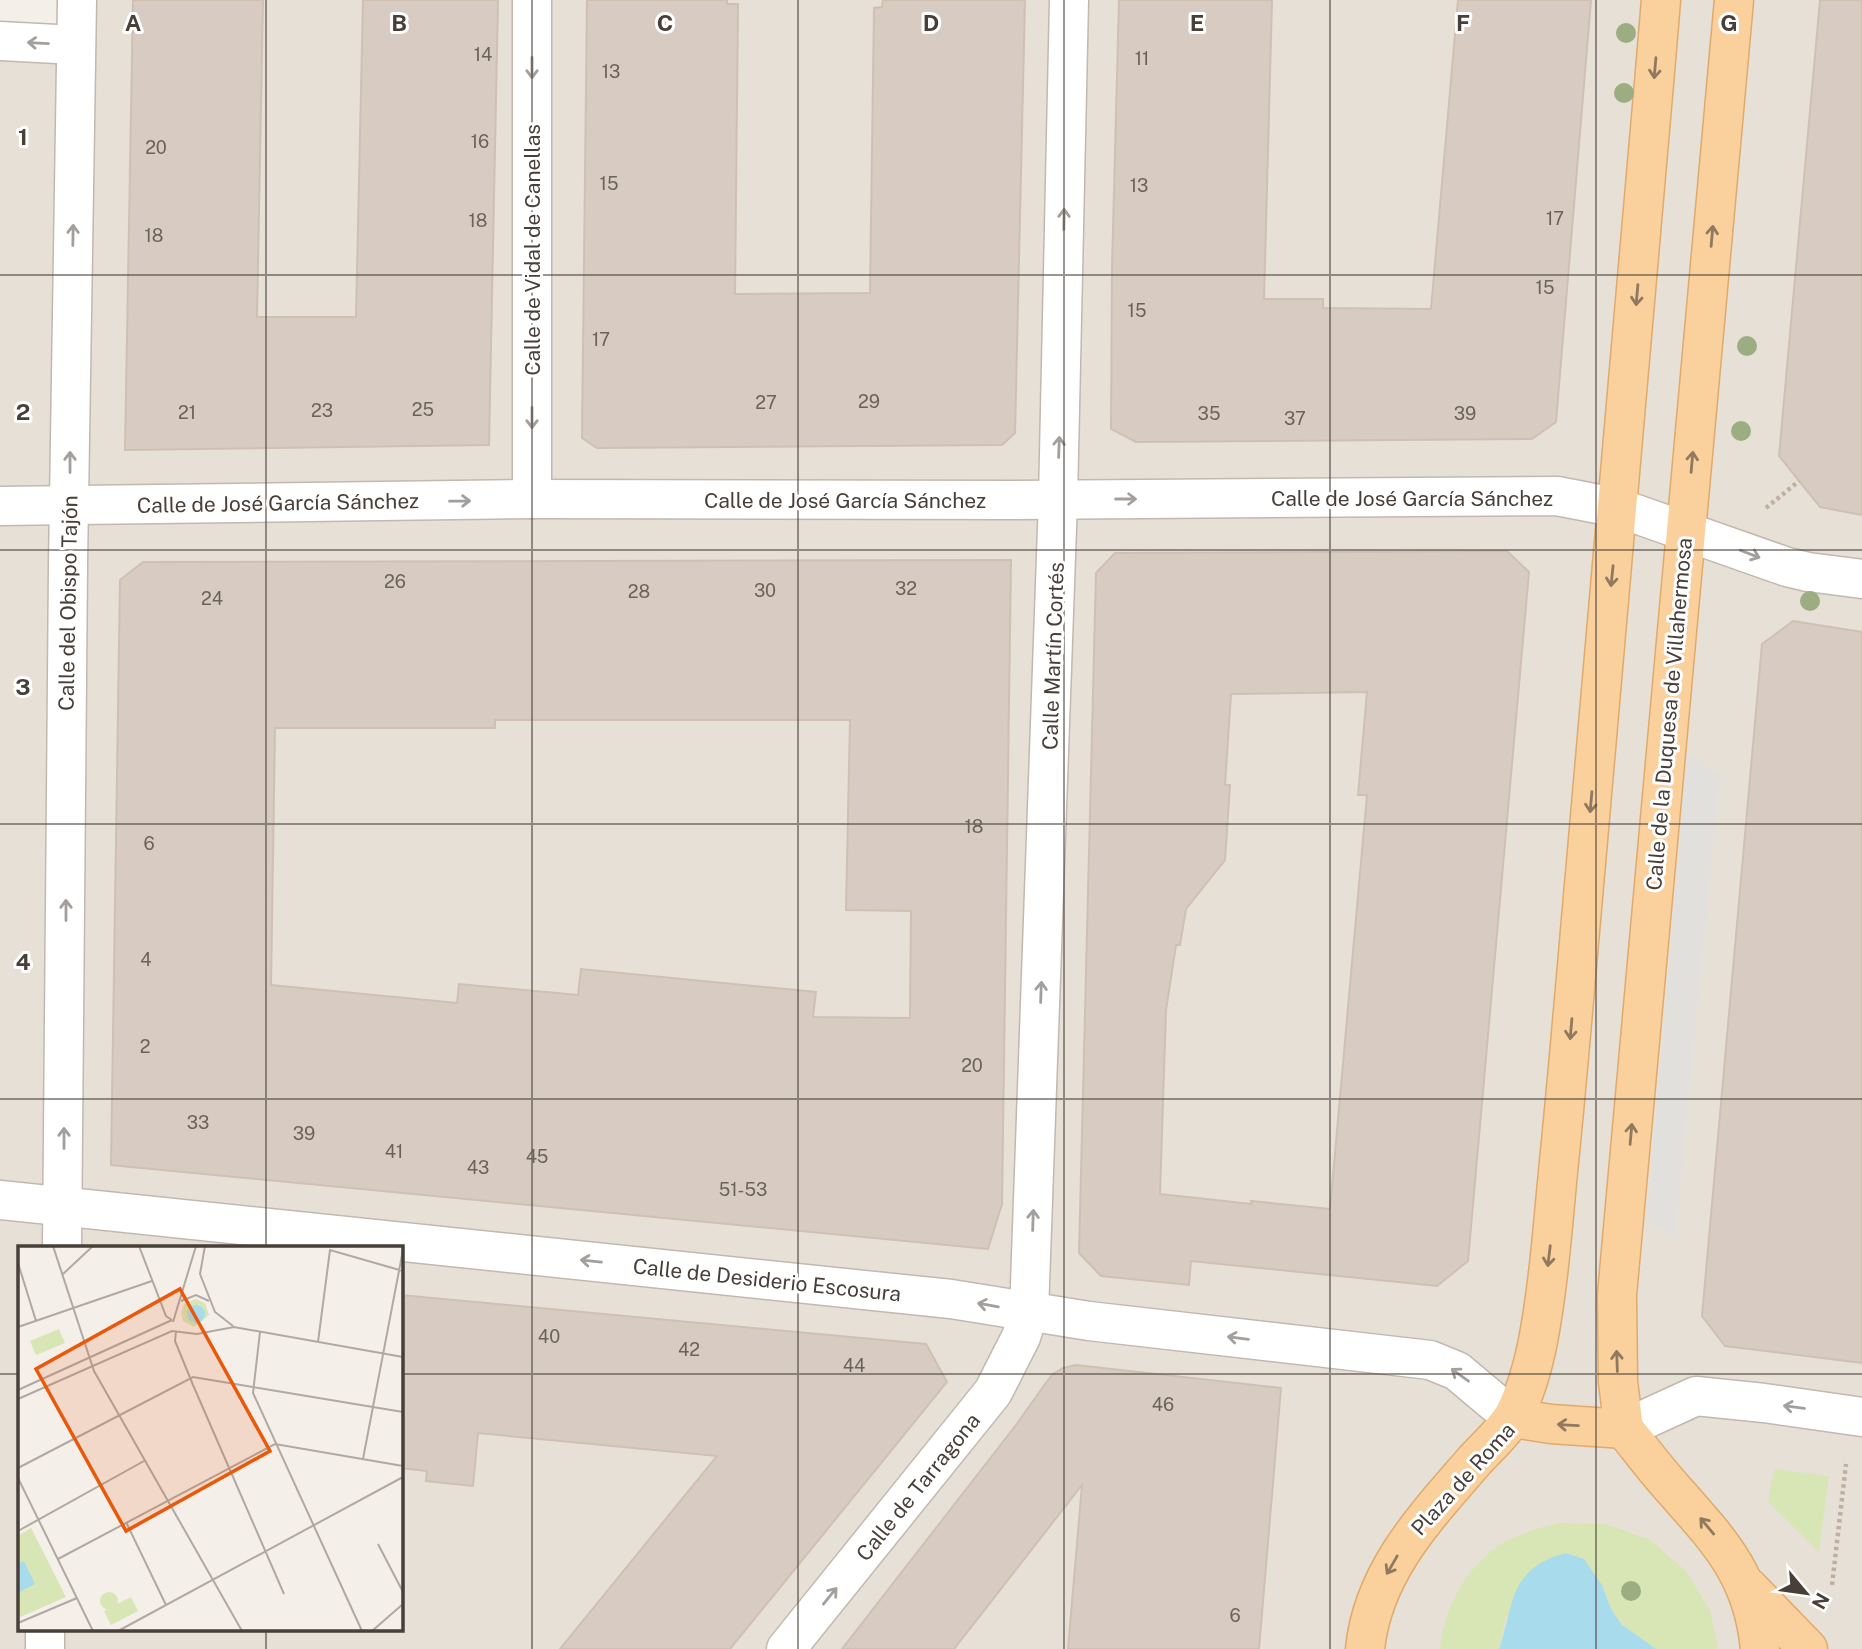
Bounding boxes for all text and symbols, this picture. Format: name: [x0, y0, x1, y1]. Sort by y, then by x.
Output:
text: A: [125, 9, 142, 36]
text: B: [391, 9, 407, 36]
text: C: [657, 9, 673, 36]
text: D: [923, 9, 939, 36]
text: E: [1190, 9, 1204, 36]
text: F: [1456, 9, 1470, 36]
text: G: [1720, 9, 1738, 36]
one-way arrow: [27, 36, 50, 49]
house number: 14: [474, 44, 492, 65]
house number: 11: [1135, 48, 1149, 69]
one-way arrow: [525, 56, 539, 79]
one-way arrow: [1648, 56, 1661, 79]
house number: 13: [602, 61, 620, 82]
text: 1: [18, 123, 28, 150]
street label: Calle de Vidal de Canellas: [520, 124, 545, 376]
house number: 16: [471, 131, 489, 152]
house number: 20: [145, 137, 167, 158]
house number: 15: [600, 173, 618, 194]
house number: 13: [1130, 175, 1148, 196]
one-way arrow: [1057, 208, 1070, 231]
house number: 17: [1546, 208, 1564, 229]
house number: 18: [469, 210, 487, 231]
one-way arrow: [66, 224, 80, 247]
house number: 18: [145, 225, 163, 246]
one-way arrow: [1706, 225, 1719, 248]
house number: 15: [1536, 277, 1554, 298]
one-way arrow: [1630, 283, 1643, 306]
house number: 15: [1128, 300, 1146, 321]
house number: 17: [592, 329, 610, 350]
house number: 29: [858, 391, 880, 412]
house number: 27: [755, 392, 777, 413]
text: 2: [16, 398, 30, 425]
house number: 25: [412, 399, 434, 420]
house number: 23: [311, 400, 333, 421]
house number: 21: [178, 402, 196, 423]
house number: 35: [1198, 403, 1220, 424]
house number: 39: [1454, 403, 1476, 424]
one-way arrow: [525, 406, 539, 429]
house number: 37: [1284, 408, 1306, 429]
one-way arrow: [1052, 435, 1065, 458]
one-way arrow: [63, 451, 77, 474]
one-way arrow: [1685, 452, 1698, 474]
street label: Calle de José García Sánchez: [1271, 486, 1553, 511]
street label: Calle de José García Sánchez: [137, 488, 419, 518]
street label: Calle de José García Sánchez: [704, 488, 986, 513]
one-way arrow: [1115, 492, 1138, 506]
one-way arrow: [448, 494, 471, 508]
street label: Calle del Obispo Tajón: [54, 495, 82, 711]
street label: Calle de la Duquesa de Villahermosa: [1641, 537, 1697, 891]
one-way arrow: [1738, 548, 1760, 561]
street label: Calle Martín Cortés: [1037, 562, 1069, 750]
one-way arrow: [1605, 564, 1618, 587]
house number: 26: [384, 571, 406, 592]
house number: 32: [895, 578, 917, 599]
house number: 30: [754, 580, 776, 601]
house number: 28: [628, 581, 650, 602]
house number: 24: [201, 588, 223, 609]
text: 3: [15, 673, 31, 700]
one-way arrow: [1585, 791, 1598, 813]
house number: 18: [965, 816, 983, 837]
house number: 6: [143, 833, 155, 854]
one-way arrow: [59, 899, 73, 922]
text: 4: [15, 948, 31, 975]
house number: 4: [140, 949, 152, 970]
one-way arrow: [1034, 981, 1047, 1004]
one-way arrow: [1564, 1017, 1577, 1040]
house number: 2: [140, 1036, 150, 1057]
house number: 20: [961, 1055, 983, 1076]
house number: 33: [187, 1112, 209, 1133]
house number: 39: [293, 1123, 315, 1144]
one-way arrow: [1625, 1123, 1638, 1146]
one-way arrow: [57, 1127, 71, 1150]
house number: 41: [385, 1141, 403, 1162]
house number: 45: [526, 1146, 548, 1167]
house number: 43: [467, 1157, 489, 1178]
house number: 51-53: [719, 1179, 767, 1200]
one-way arrow: [1026, 1208, 1039, 1231]
one-way arrow: [1543, 1244, 1556, 1266]
inset map: [18, 1246, 402, 1632]
street label: Calle de Desiderio Escosura: [632, 1253, 902, 1307]
one-way arrow: [581, 1255, 603, 1268]
one-way arrow: [977, 1298, 1000, 1311]
house number: 40: [538, 1326, 560, 1347]
one-way arrow: [1227, 1331, 1250, 1344]
house number: 42: [678, 1339, 700, 1360]
one-way arrow: [1611, 1350, 1624, 1373]
house number: 44: [843, 1355, 865, 1376]
one-way arrow: [1451, 1367, 1470, 1382]
house number: 46: [1152, 1394, 1174, 1415]
one-way arrow: [1784, 1400, 1806, 1413]
street label: Calle de Tarragona: [851, 1408, 985, 1566]
street label: Plaza de Roma: [1406, 1418, 1520, 1540]
one-way arrow: [1558, 1418, 1580, 1431]
one-way arrow: [1699, 1518, 1715, 1536]
one-way arrow: [1385, 1554, 1399, 1574]
north arrow: [1771, 1558, 1841, 1628]
one-way arrow: [822, 1588, 837, 1606]
text: N: [1808, 1589, 1834, 1613]
house number: 6: [1229, 1605, 1241, 1626]

